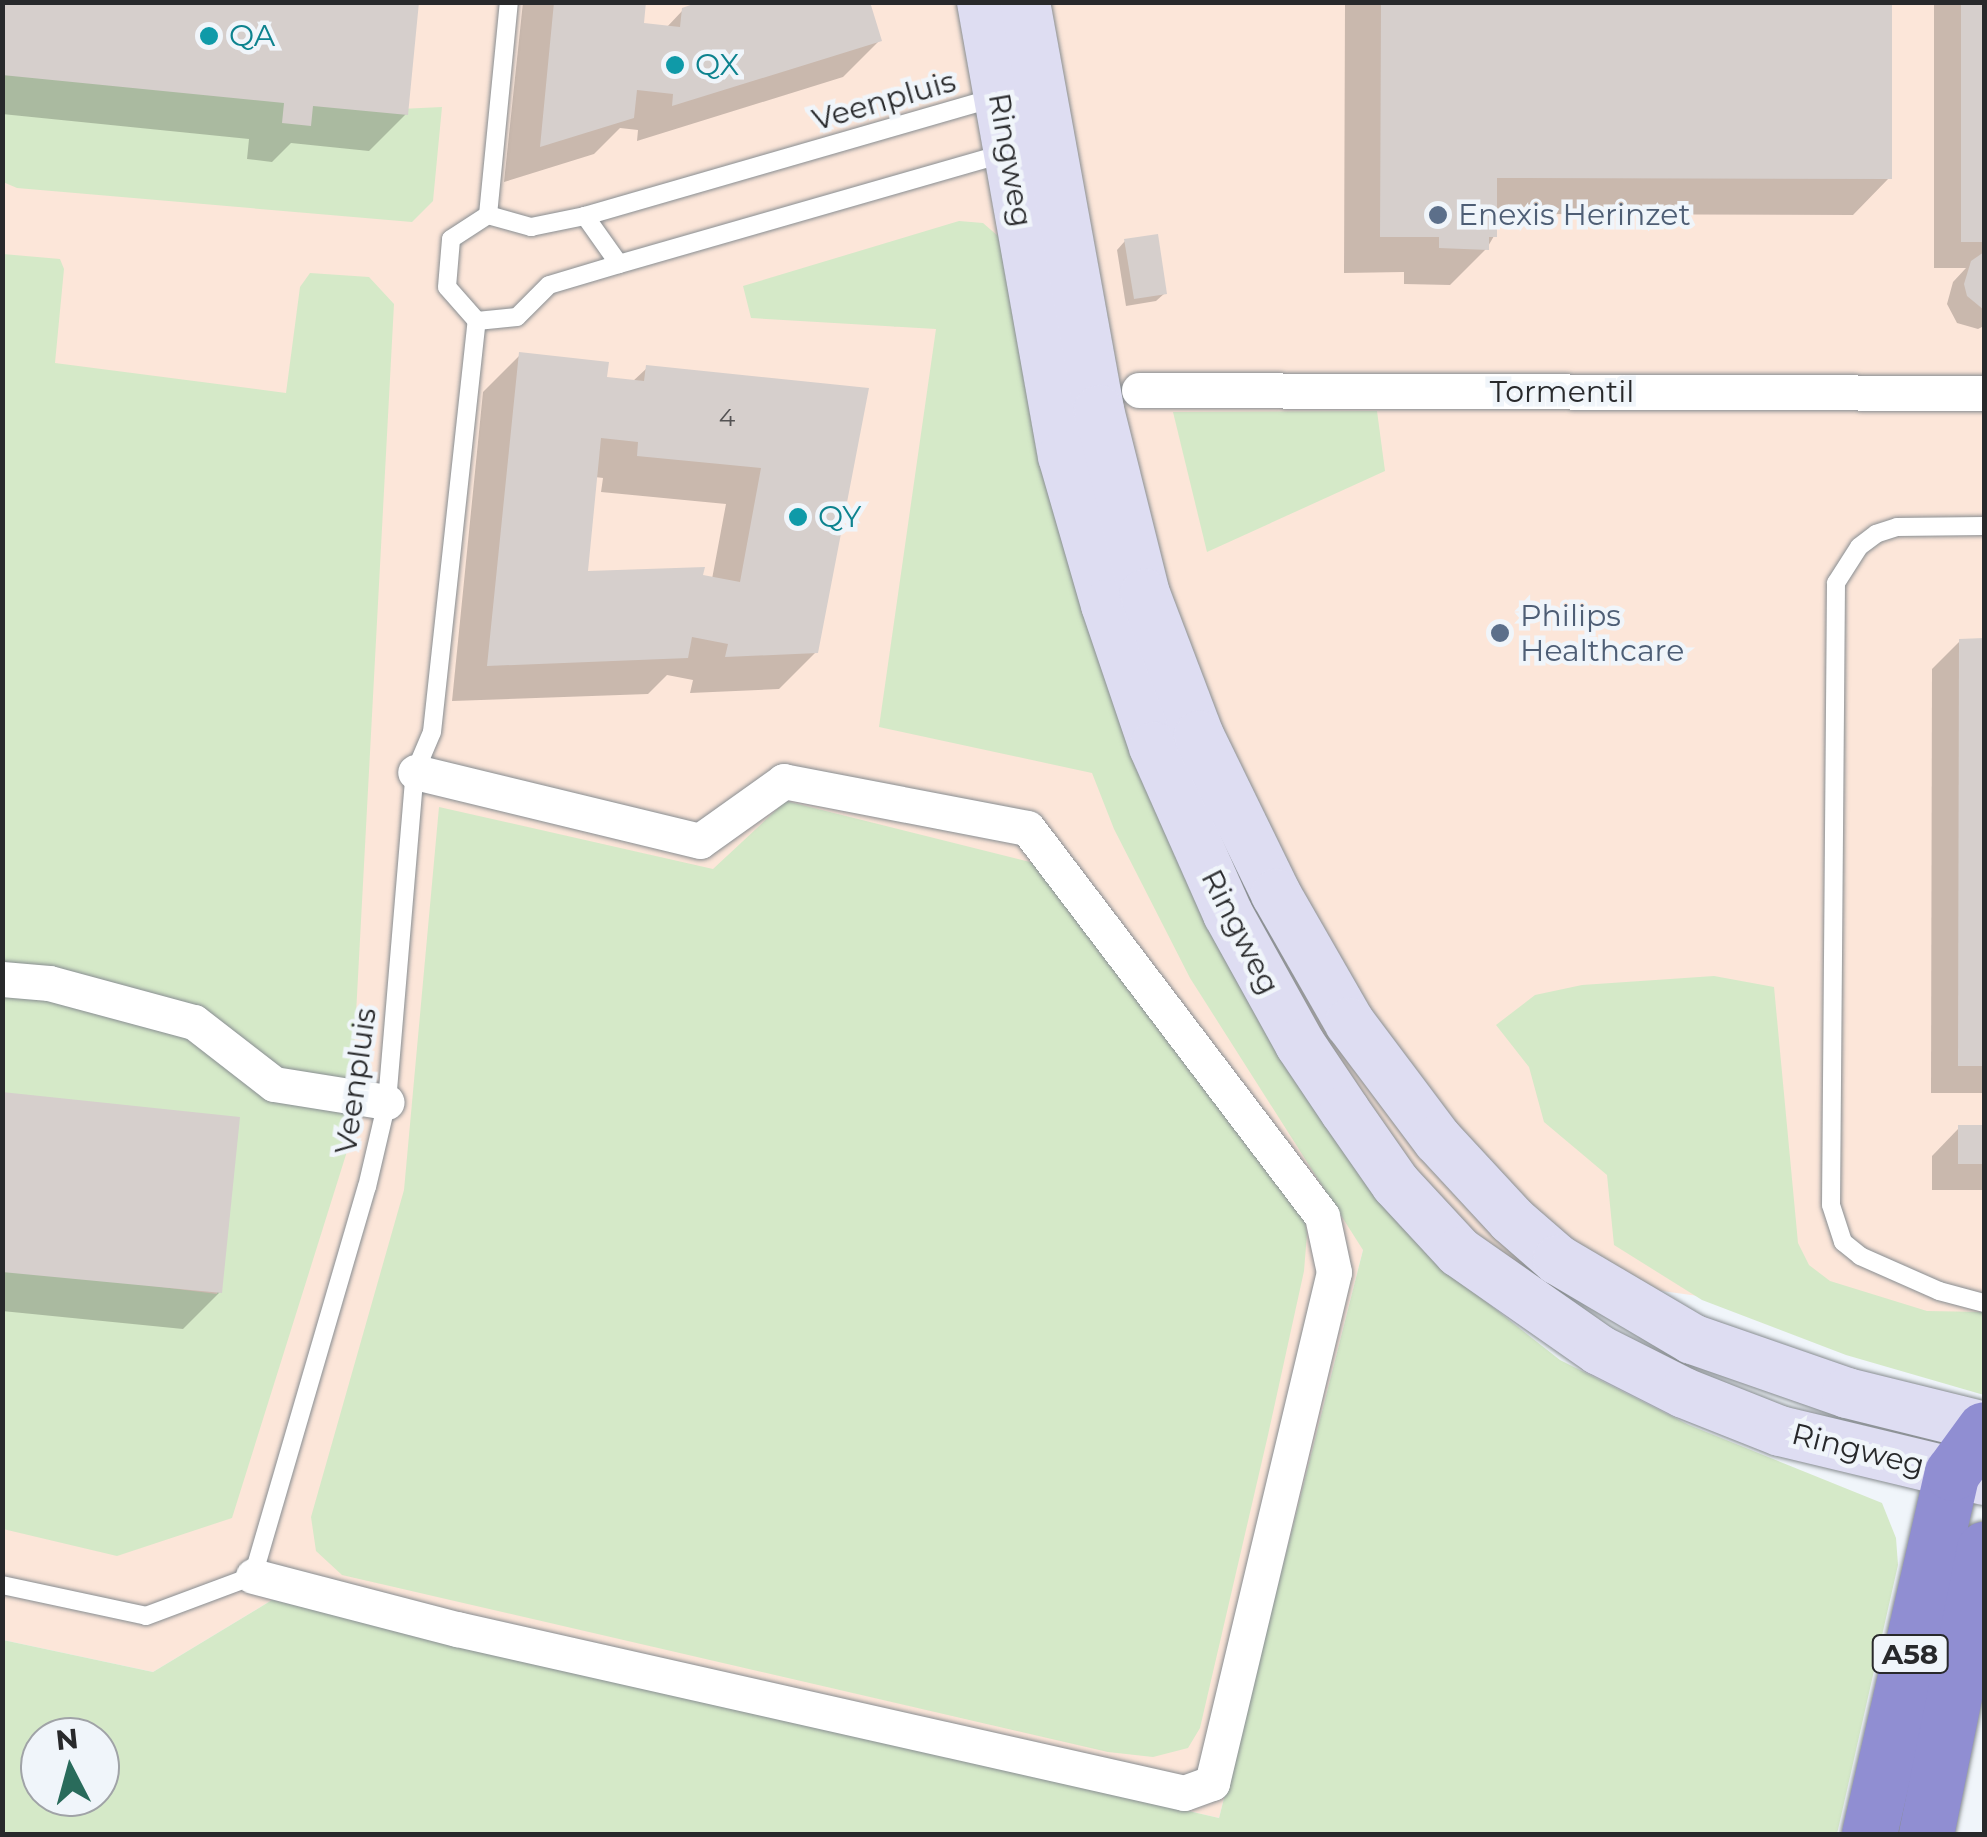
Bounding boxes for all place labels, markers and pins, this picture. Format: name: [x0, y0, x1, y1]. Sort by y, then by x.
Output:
place label: QA: [229, 18, 275, 54]
marker: QA: [198, 25, 220, 47]
place label: QX: [695, 47, 739, 83]
marker: QX: [664, 54, 686, 76]
place label: Enexis Herinzet: [1458, 197, 1691, 233]
marker: Enexis Herinzet: [1427, 204, 1449, 226]
place label: QY: [818, 499, 861, 535]
marker: QY: [787, 506, 809, 528]
place label: Philips Healthcare: [1520, 598, 1684, 668]
marker: Philips Healthcare: [1489, 622, 1511, 644]

